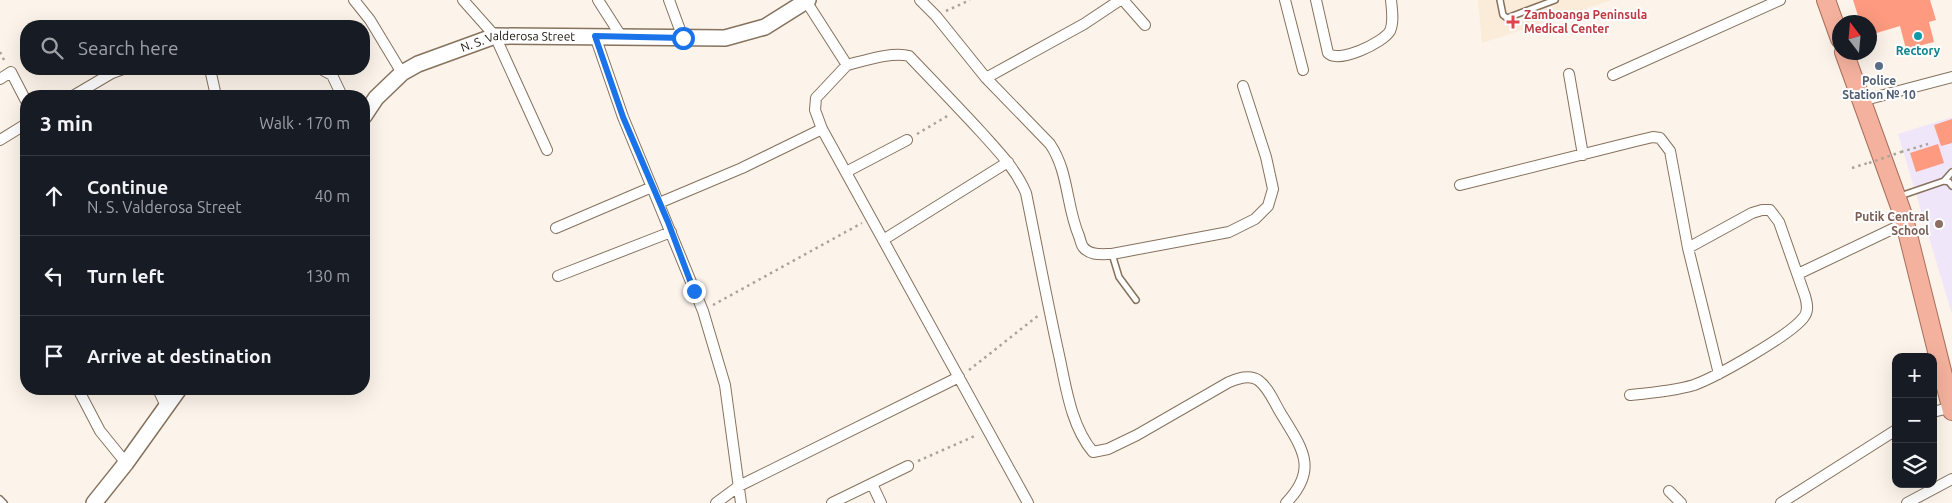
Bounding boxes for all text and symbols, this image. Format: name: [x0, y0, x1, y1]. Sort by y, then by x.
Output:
place label: Zamboanga Peninsula Medical Center: [1524, 8, 1647, 35]
marker: Zamboanga Peninsula Medical Center: [1506, 15, 1520, 29]
north arrow: [1832, 15, 1877, 60]
search box: [20, 20, 370, 75]
route start: [672, 27, 695, 50]
street label: N. S. Valderosa Street: [459, 29, 575, 54]
marker: Rectory: [1912, 30, 1924, 42]
icon: search: [38, 34, 66, 62]
text: Search here: [78, 37, 178, 59]
place label: Rectory: [1896, 44, 1941, 57]
marker: Police Station № 10: [1873, 60, 1885, 72]
place label: Police Station № 10: [1842, 74, 1916, 101]
text: 3 min: [40, 111, 93, 135]
text: Walk · 170 m: [259, 114, 350, 132]
text: Continue: [87, 176, 168, 198]
icon: ahead: [40, 182, 68, 210]
text: 40 m: [314, 187, 350, 205]
text: N. S. Valderosa Street: [87, 198, 242, 216]
place label: Putik Central School: [1855, 210, 1929, 237]
marker: Putik Central School: [1933, 218, 1945, 230]
icon: left: [40, 262, 68, 290]
text: Turn left: [87, 265, 165, 287]
text: 130 m: [305, 267, 350, 285]
route end: [683, 280, 706, 303]
icon: arrive: [40, 342, 68, 370]
text: Arrive at destination: [87, 345, 272, 367]
map controls: [1892, 353, 1937, 488]
button: +: [1892, 353, 1937, 398]
button: −: [1892, 398, 1937, 443]
button: layers: [1892, 443, 1937, 488]

